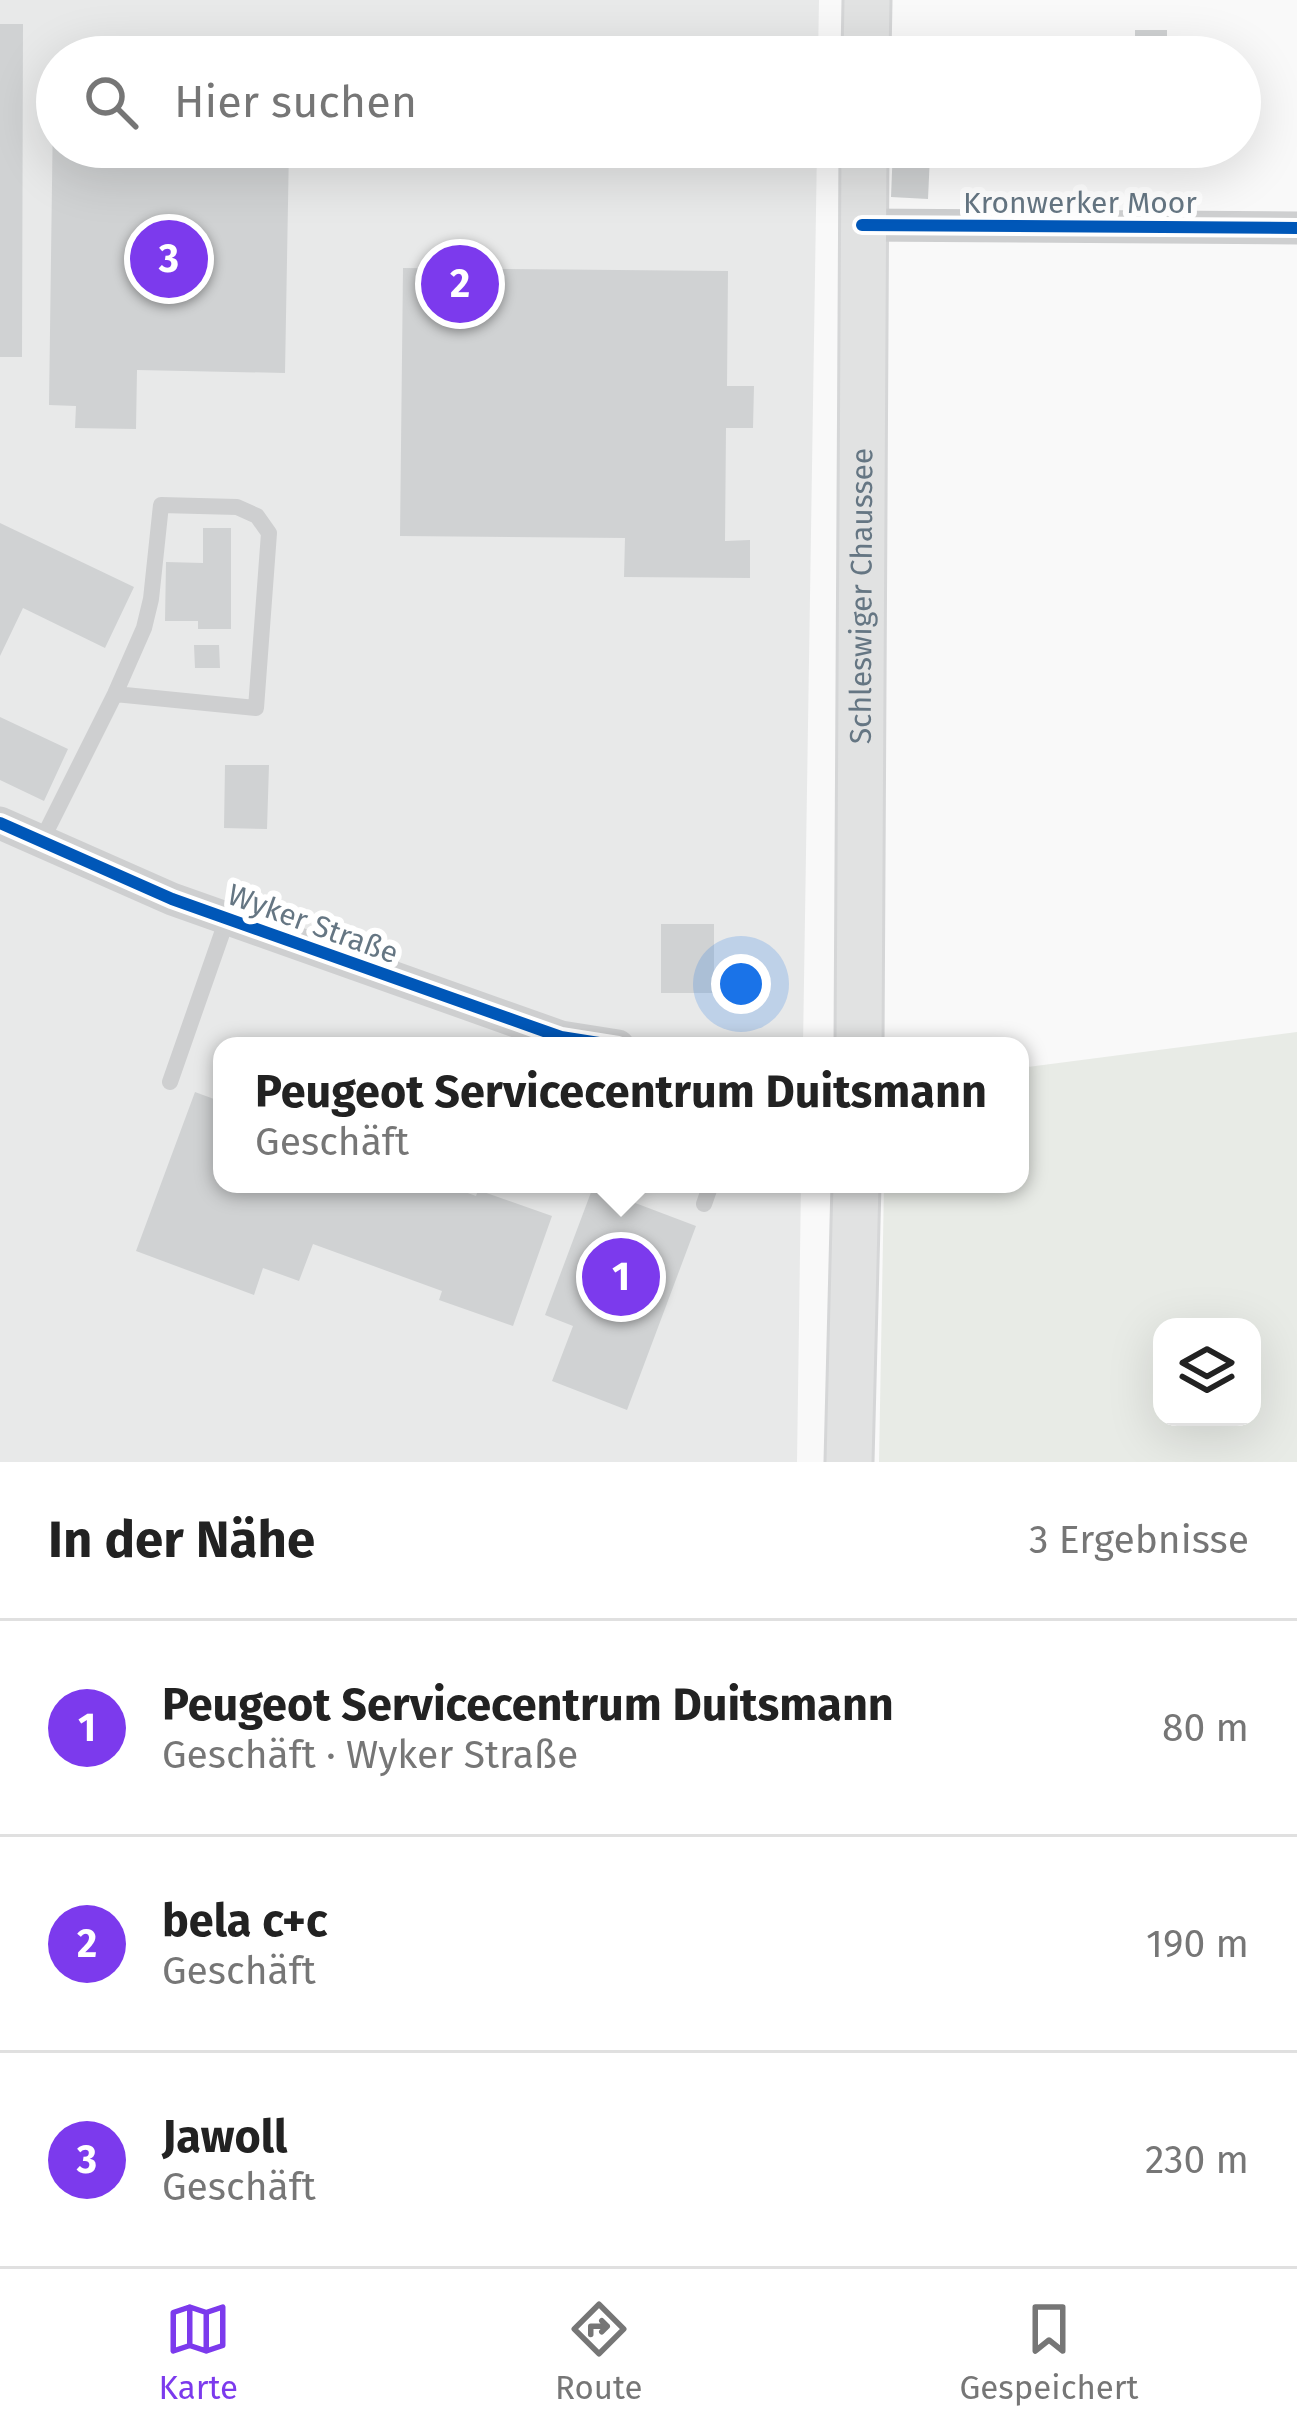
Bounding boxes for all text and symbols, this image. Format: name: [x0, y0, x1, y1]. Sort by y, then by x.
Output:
search box: [36, 36, 1261, 168]
icon: search: [78, 69, 144, 135]
text: Hier suchen: [174, 75, 417, 129]
street label: Kronwerker Moor: [963, 185, 1197, 221]
pin: 3: [130, 214, 208, 304]
pin: 2: [421, 239, 499, 329]
street label: Schleswiger Chaussee: [843, 448, 880, 744]
street label: Wyker Straße: [223, 877, 403, 971]
your location: [711, 954, 771, 1014]
popup: [213, 1037, 1029, 1193]
text: Peugeot Servicecentrum Duitsmann: [255, 1065, 987, 1119]
text: Geschäft: [255, 1119, 409, 1165]
pin: 1: [582, 1232, 660, 1322]
map controls: [1153, 1318, 1261, 1426]
button: layers: [1153, 1318, 1261, 1426]
text: In der Nähe: [48, 1509, 315, 1571]
text: 3 Ergebnisse: [1029, 1517, 1249, 1563]
text: Peugeot Servicecentrum Duitsmann: [162, 1678, 894, 1732]
text: 1: [78, 1705, 96, 1751]
text: 80 m: [1162, 1705, 1249, 1751]
text: Geschäft · Wyker Straße: [162, 1732, 578, 1778]
text: bela c+c: [162, 1894, 327, 1948]
text: 2: [77, 1921, 97, 1967]
text: 190 m: [1146, 1921, 1249, 1967]
text: Geschäft: [162, 1948, 316, 1994]
text: Jawoll: [162, 2110, 287, 2164]
text: 3: [77, 2137, 97, 2183]
text: 230 m: [1145, 2137, 1249, 2183]
text: Geschäft: [162, 2164, 316, 2210]
tab: Karte: [159, 2296, 238, 2408]
tab: Route: [555, 2296, 642, 2408]
tab: Gespeichert: [960, 2296, 1138, 2408]

